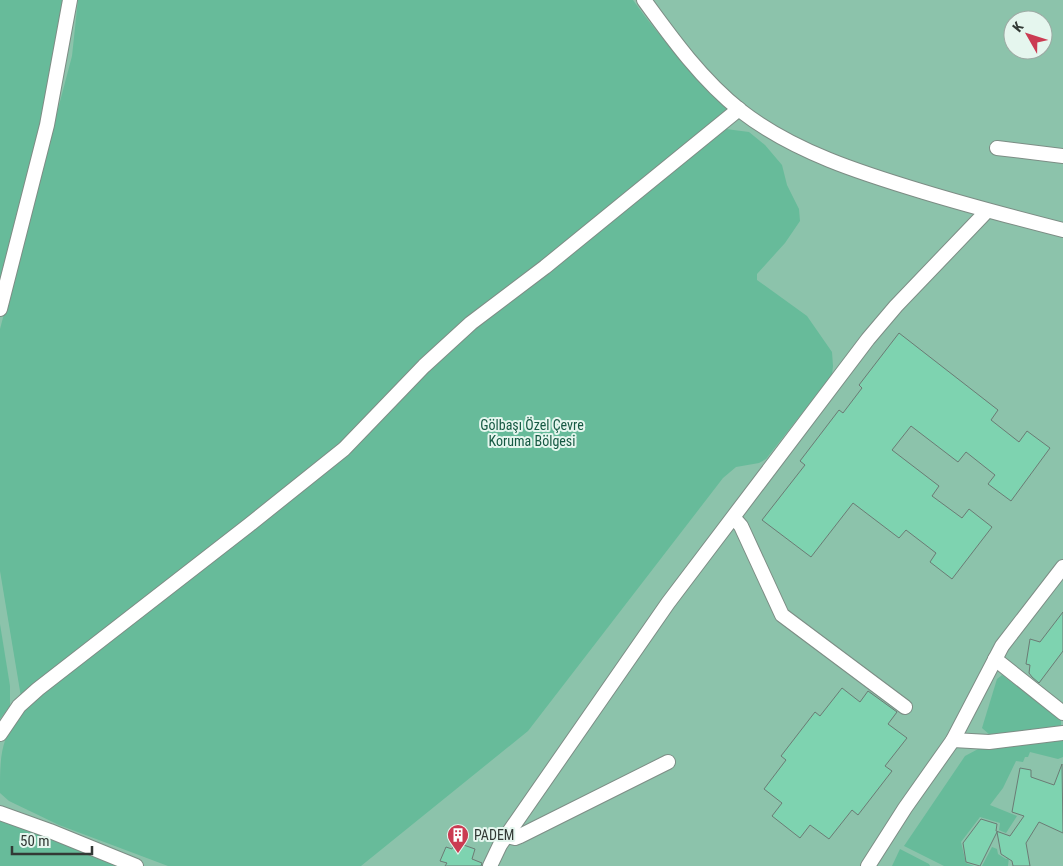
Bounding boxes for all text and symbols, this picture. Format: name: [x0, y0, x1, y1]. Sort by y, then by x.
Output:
north arrow: [1003, 10, 1053, 60]
text: K: [1009, 19, 1027, 35]
park label: Gölbaşı Özel Çevre Koruma Bölgesi: [480, 417, 584, 449]
building icon: PADEM: [446, 823, 470, 854]
scale bar: [12, 824, 92, 856]
place label: PADEM: [474, 827, 514, 843]
text: 50 m: [20, 832, 50, 850]

